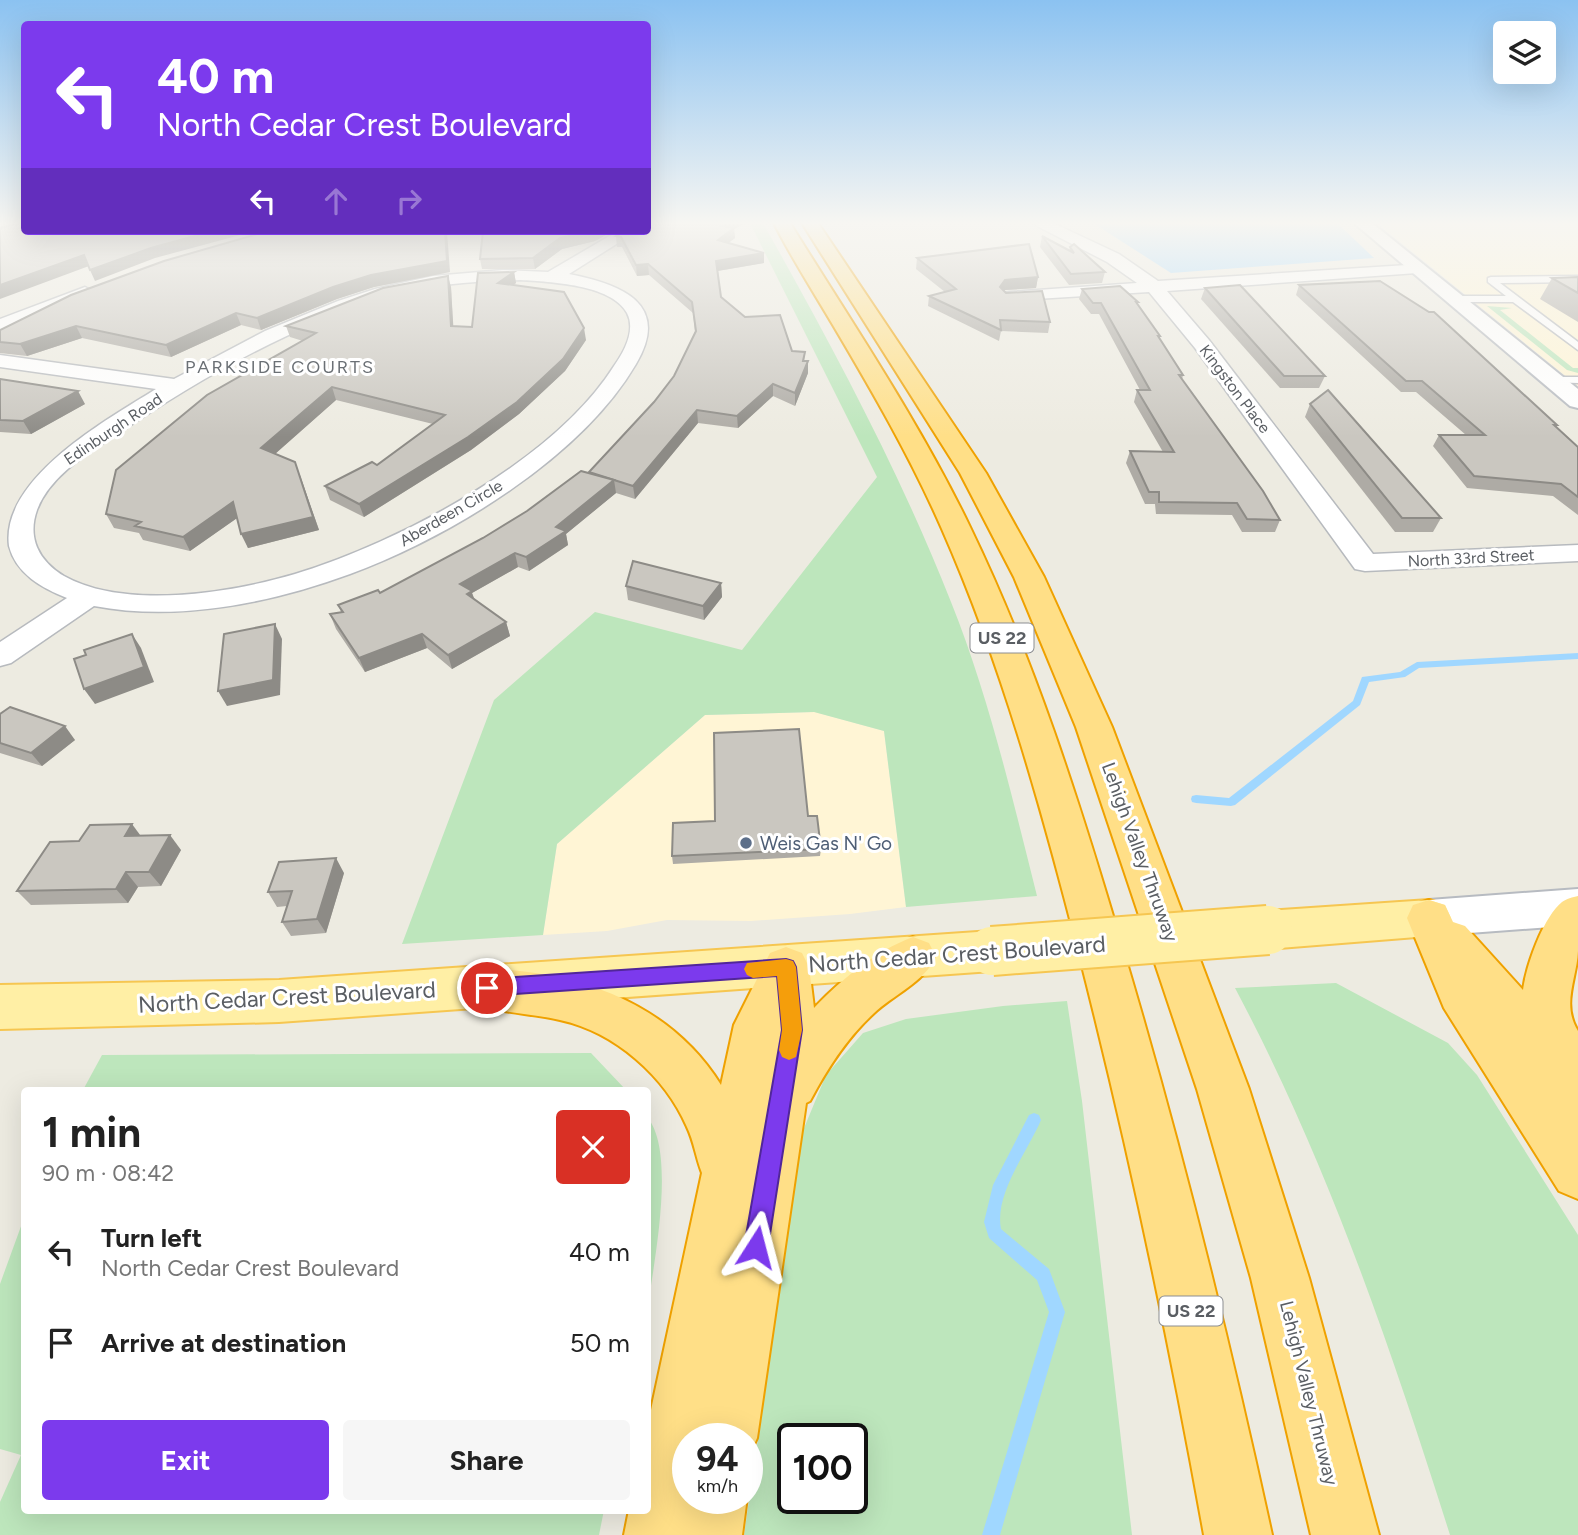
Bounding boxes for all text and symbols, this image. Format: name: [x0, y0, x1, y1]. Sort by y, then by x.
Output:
map controls: [1493, 21, 1556, 84]
button: layers: [1493, 21, 1556, 84]
text: 40 m: [157, 46, 274, 105]
icon: left: [42, 49, 133, 140]
text: North Cedar Crest Boulevard: [157, 106, 572, 144]
icon: left: [244, 182, 282, 220]
icon: ahead: [317, 182, 355, 220]
icon: right: [390, 182, 428, 220]
street label: Kingston Place: [1196, 341, 1275, 437]
district label: PARKSIDE COURTS: [185, 356, 375, 378]
street label: Edinburgh Road: [60, 389, 166, 469]
street label: Aberdeen Circle: [396, 476, 506, 550]
street label: North 33rd Street: [1407, 545, 1535, 571]
road number: US 22: [970, 624, 1034, 652]
street label: Lehigh Valley Thruway: [1097, 759, 1183, 945]
place label: Weis Gas N' Go: [760, 832, 892, 855]
marker: Weis Gas N' Go: [738, 835, 754, 851]
street label: North Cedar Crest Boulevard: [807, 930, 1107, 978]
pin: [457, 958, 517, 1018]
icon: arrive: [468, 969, 506, 1007]
street label: North Cedar Crest Boulevard: [137, 975, 437, 1019]
text: 1 min: [42, 1107, 141, 1158]
button: close: [556, 1110, 630, 1184]
text: 90 m · 08:42: [42, 1159, 174, 1187]
position arrow: [719, 1210, 793, 1284]
text: Turn left: [101, 1222, 202, 1254]
icon: left: [42, 1233, 80, 1271]
text: 40 m: [569, 1236, 630, 1268]
text: North Cedar Crest Boulevard: [101, 1254, 399, 1282]
road number: US 22: [1160, 1296, 1222, 1326]
street label: Lehigh Valley Thruway: [1275, 1298, 1343, 1488]
icon: arrive: [42, 1324, 80, 1362]
text: Arrive at destination: [101, 1327, 346, 1359]
text: 50 m: [570, 1327, 630, 1359]
button: Exit: [42, 1420, 329, 1500]
button: Share: [343, 1420, 630, 1500]
speed limit sign: 100: [777, 1423, 868, 1514]
text: 94: [696, 1438, 739, 1480]
text: km/h: [697, 1475, 738, 1497]

